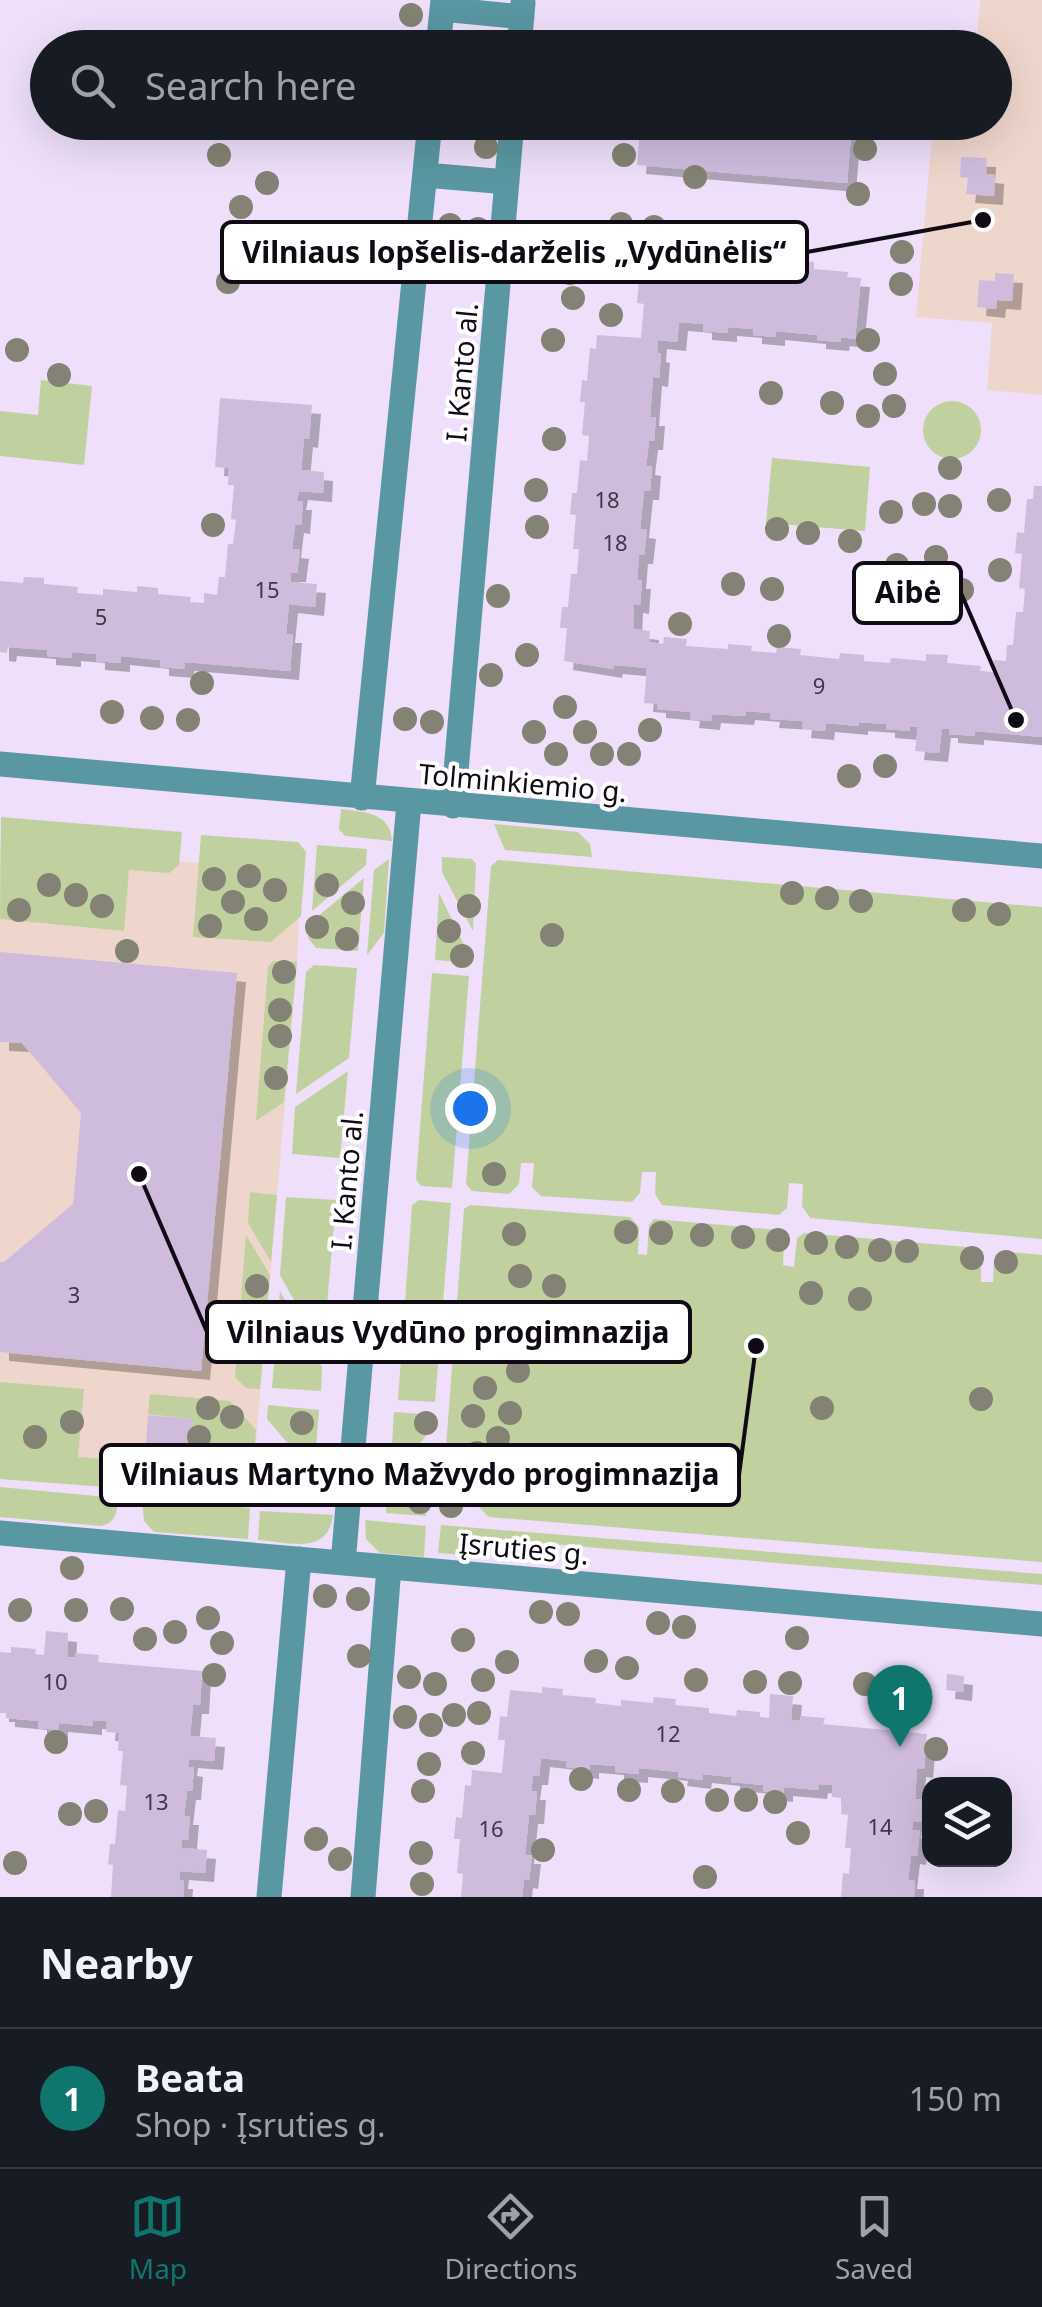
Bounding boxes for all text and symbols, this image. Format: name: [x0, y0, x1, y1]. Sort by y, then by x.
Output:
search box: [30, 30, 1012, 140]
icon: search: [65, 58, 120, 113]
text: Search here: [145, 59, 356, 111]
callout: Vilniaus lopšelis-darželis „Vydūnėlis“: [222, 222, 807, 282]
text: Vilniaus lopšelis-darželis „Vydūnėlis“: [242, 231, 786, 272]
street label: I. Kanto al.: [436, 301, 486, 443]
house number: 18: [594, 484, 620, 514]
house number: 18: [602, 527, 628, 557]
callout: Aibė: [854, 563, 961, 623]
text: Aibė: [875, 571, 941, 612]
house number: 15: [254, 574, 280, 604]
house number: 5: [95, 601, 107, 631]
house number: 9: [813, 670, 825, 700]
street label: Tolminkiemio g.: [417, 754, 629, 810]
your location: [445, 1083, 496, 1134]
street label: I. Kanto al.: [321, 1109, 371, 1251]
house number: 3: [68, 1279, 80, 1309]
callout: Vilniaus Vydūno progimnazija: [207, 1302, 690, 1362]
text: Vilniaus Vydūno progimnazija: [226, 1311, 670, 1352]
callout: Vilniaus Martyno Mažvydo progimnazija: [101, 1445, 739, 1505]
text: Vilniaus Martyno Mažvydo progimnazija: [121, 1453, 719, 1494]
street label: Įsruties g.: [457, 1523, 591, 1573]
pin: 1: [868, 1664, 932, 1747]
house number: 10: [42, 1666, 68, 1696]
house number: 12: [655, 1718, 681, 1748]
map controls: [922, 1777, 1012, 1867]
button: layers: [922, 1777, 1012, 1867]
house number: 13: [143, 1786, 169, 1816]
house number: 14: [867, 1811, 893, 1841]
house number: 16: [478, 1813, 504, 1843]
text: Nearby: [40, 1934, 193, 1991]
text: Beata: [135, 2051, 245, 2103]
text: 1: [63, 2077, 82, 2120]
text: 150 m: [909, 2077, 1002, 2120]
text: Shop · Įsruties g.: [135, 2103, 386, 2146]
tab: Map: [129, 2189, 187, 2287]
tab: Directions: [445, 2189, 577, 2287]
tab: Saved: [835, 2189, 913, 2287]

